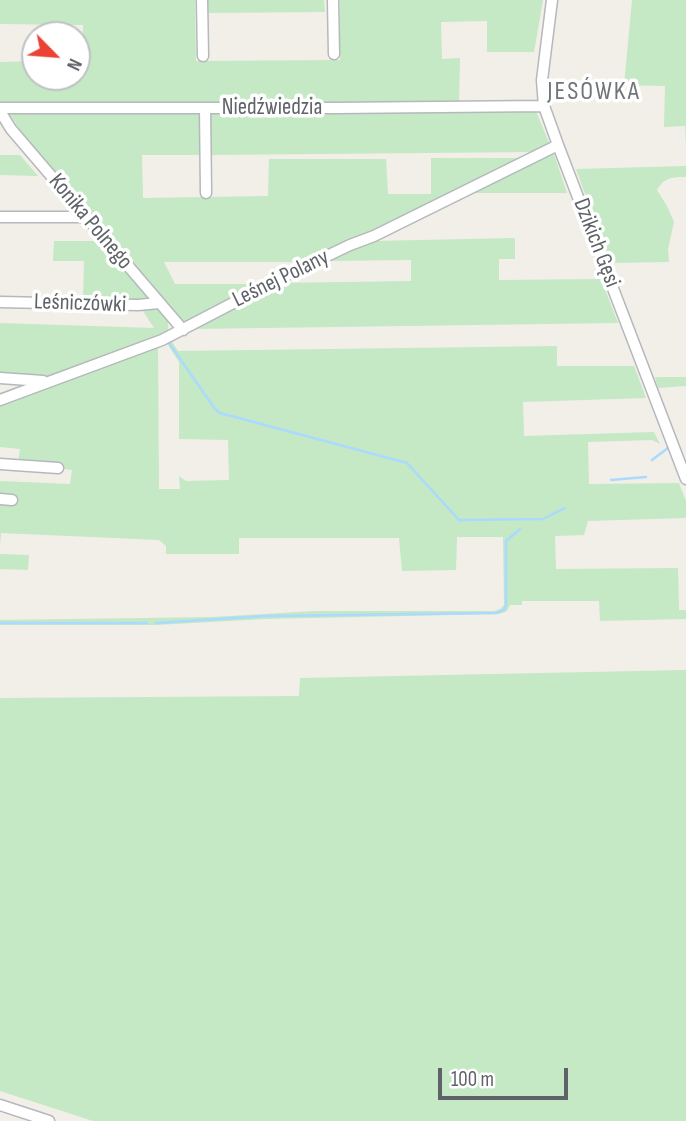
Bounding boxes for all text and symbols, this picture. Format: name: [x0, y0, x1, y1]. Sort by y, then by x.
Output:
north arrow: [21, 21, 91, 91]
text: N: [61, 55, 86, 74]
district label: JESÓWKA: [548, 76, 640, 108]
street label: Niedźwiedzia: [222, 94, 322, 122]
street label: Konika Polnego: [42, 169, 138, 275]
street label: Dzikich Gęsi: [566, 195, 626, 291]
street label: Leśnej Polany: [228, 244, 334, 314]
street label: Leśniczówki: [33, 289, 127, 319]
scale bar: [441, 1054, 570, 1098]
text: 100 m: [451, 1067, 494, 1092]

